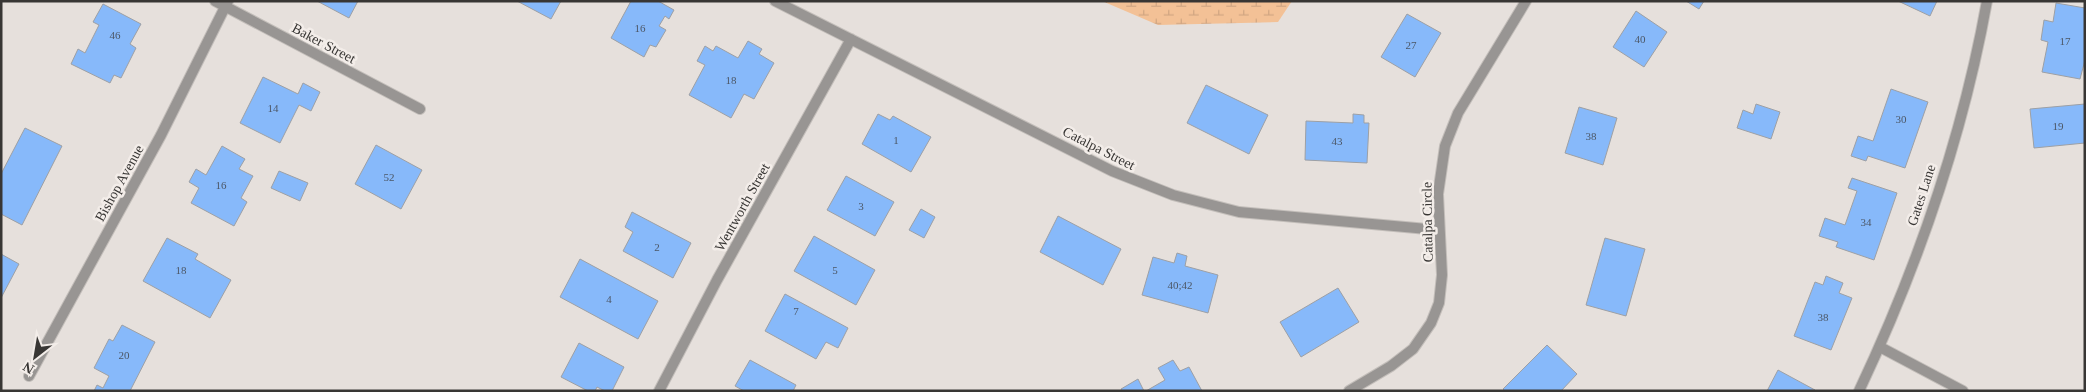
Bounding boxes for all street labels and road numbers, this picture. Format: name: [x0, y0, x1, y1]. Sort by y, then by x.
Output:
street label: Baker Street: [290, 20, 358, 66]
street label: Catalpa Street: [1060, 124, 1137, 173]
street label: Bishop Avenue: [92, 142, 147, 224]
street label: Wentworth Street: [712, 161, 773, 254]
street label: Gates Lane: [1905, 163, 1938, 228]
street label: Catalpa Circle: [1419, 182, 1436, 262]

